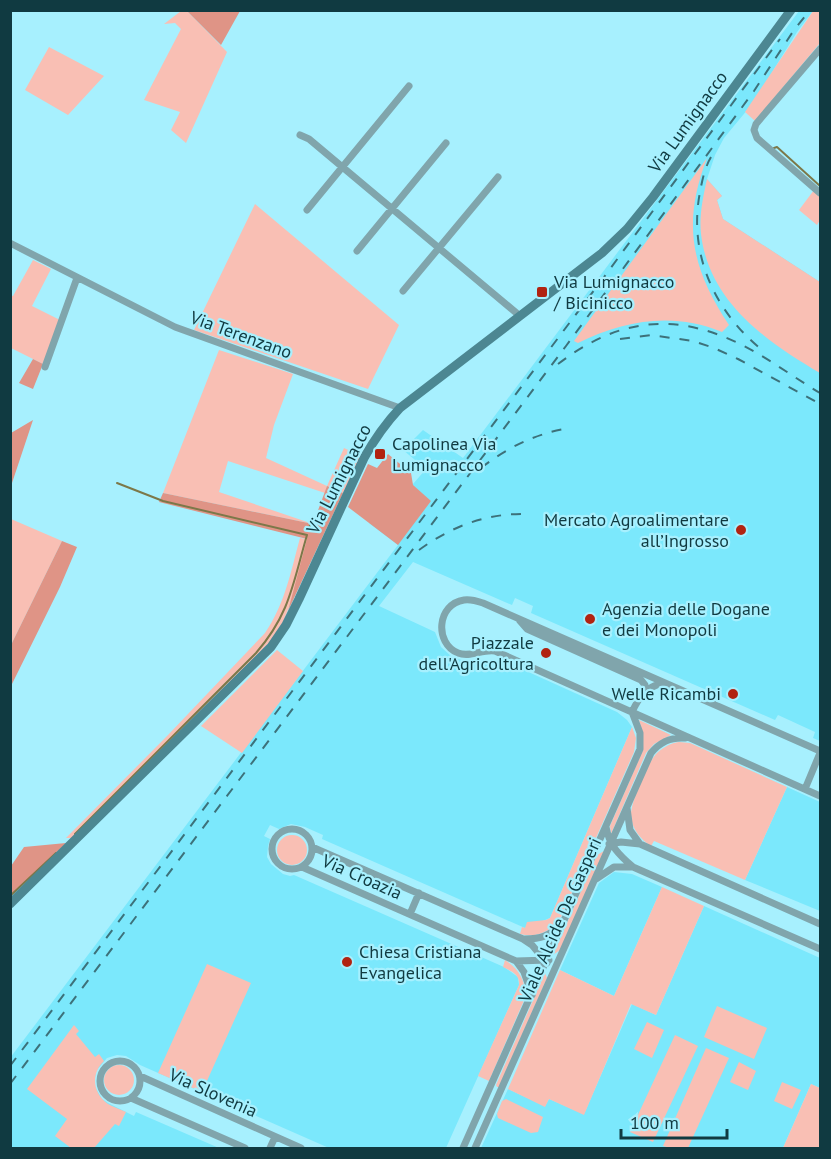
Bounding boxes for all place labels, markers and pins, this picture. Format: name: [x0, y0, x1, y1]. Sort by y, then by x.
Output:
place label: Via Lumignacco / Bicinicco: [553, 270, 674, 314]
marker: Via Lumignacco / Bicinicco: [535, 285, 549, 299]
place label: Capolinea Via Lumignacco: [392, 432, 497, 476]
marker: Capolinea Via Lumignacco: [373, 447, 387, 461]
place label: Mercato Agroalimentare all’Ingrosso: [544, 508, 729, 552]
marker: Mercato Agroalimentare all’Ingrosso: [734, 523, 748, 537]
place label: Agenzia delle Dogane e dei Monopoli: [602, 597, 770, 641]
marker: Agenzia delle Dogane e dei Monopoli: [583, 612, 597, 626]
place label: Piazzale dell'Agricoltura: [419, 631, 534, 675]
marker: Piazzale dell'Agricoltura: [539, 646, 553, 660]
place label: Welle Ricambi: [612, 682, 721, 705]
marker: Welle Ricambi: [726, 687, 740, 701]
place label: Chiesa Cristiana Evangelica: [359, 940, 482, 984]
marker: Chiesa Cristiana Evangelica: [340, 955, 354, 969]

